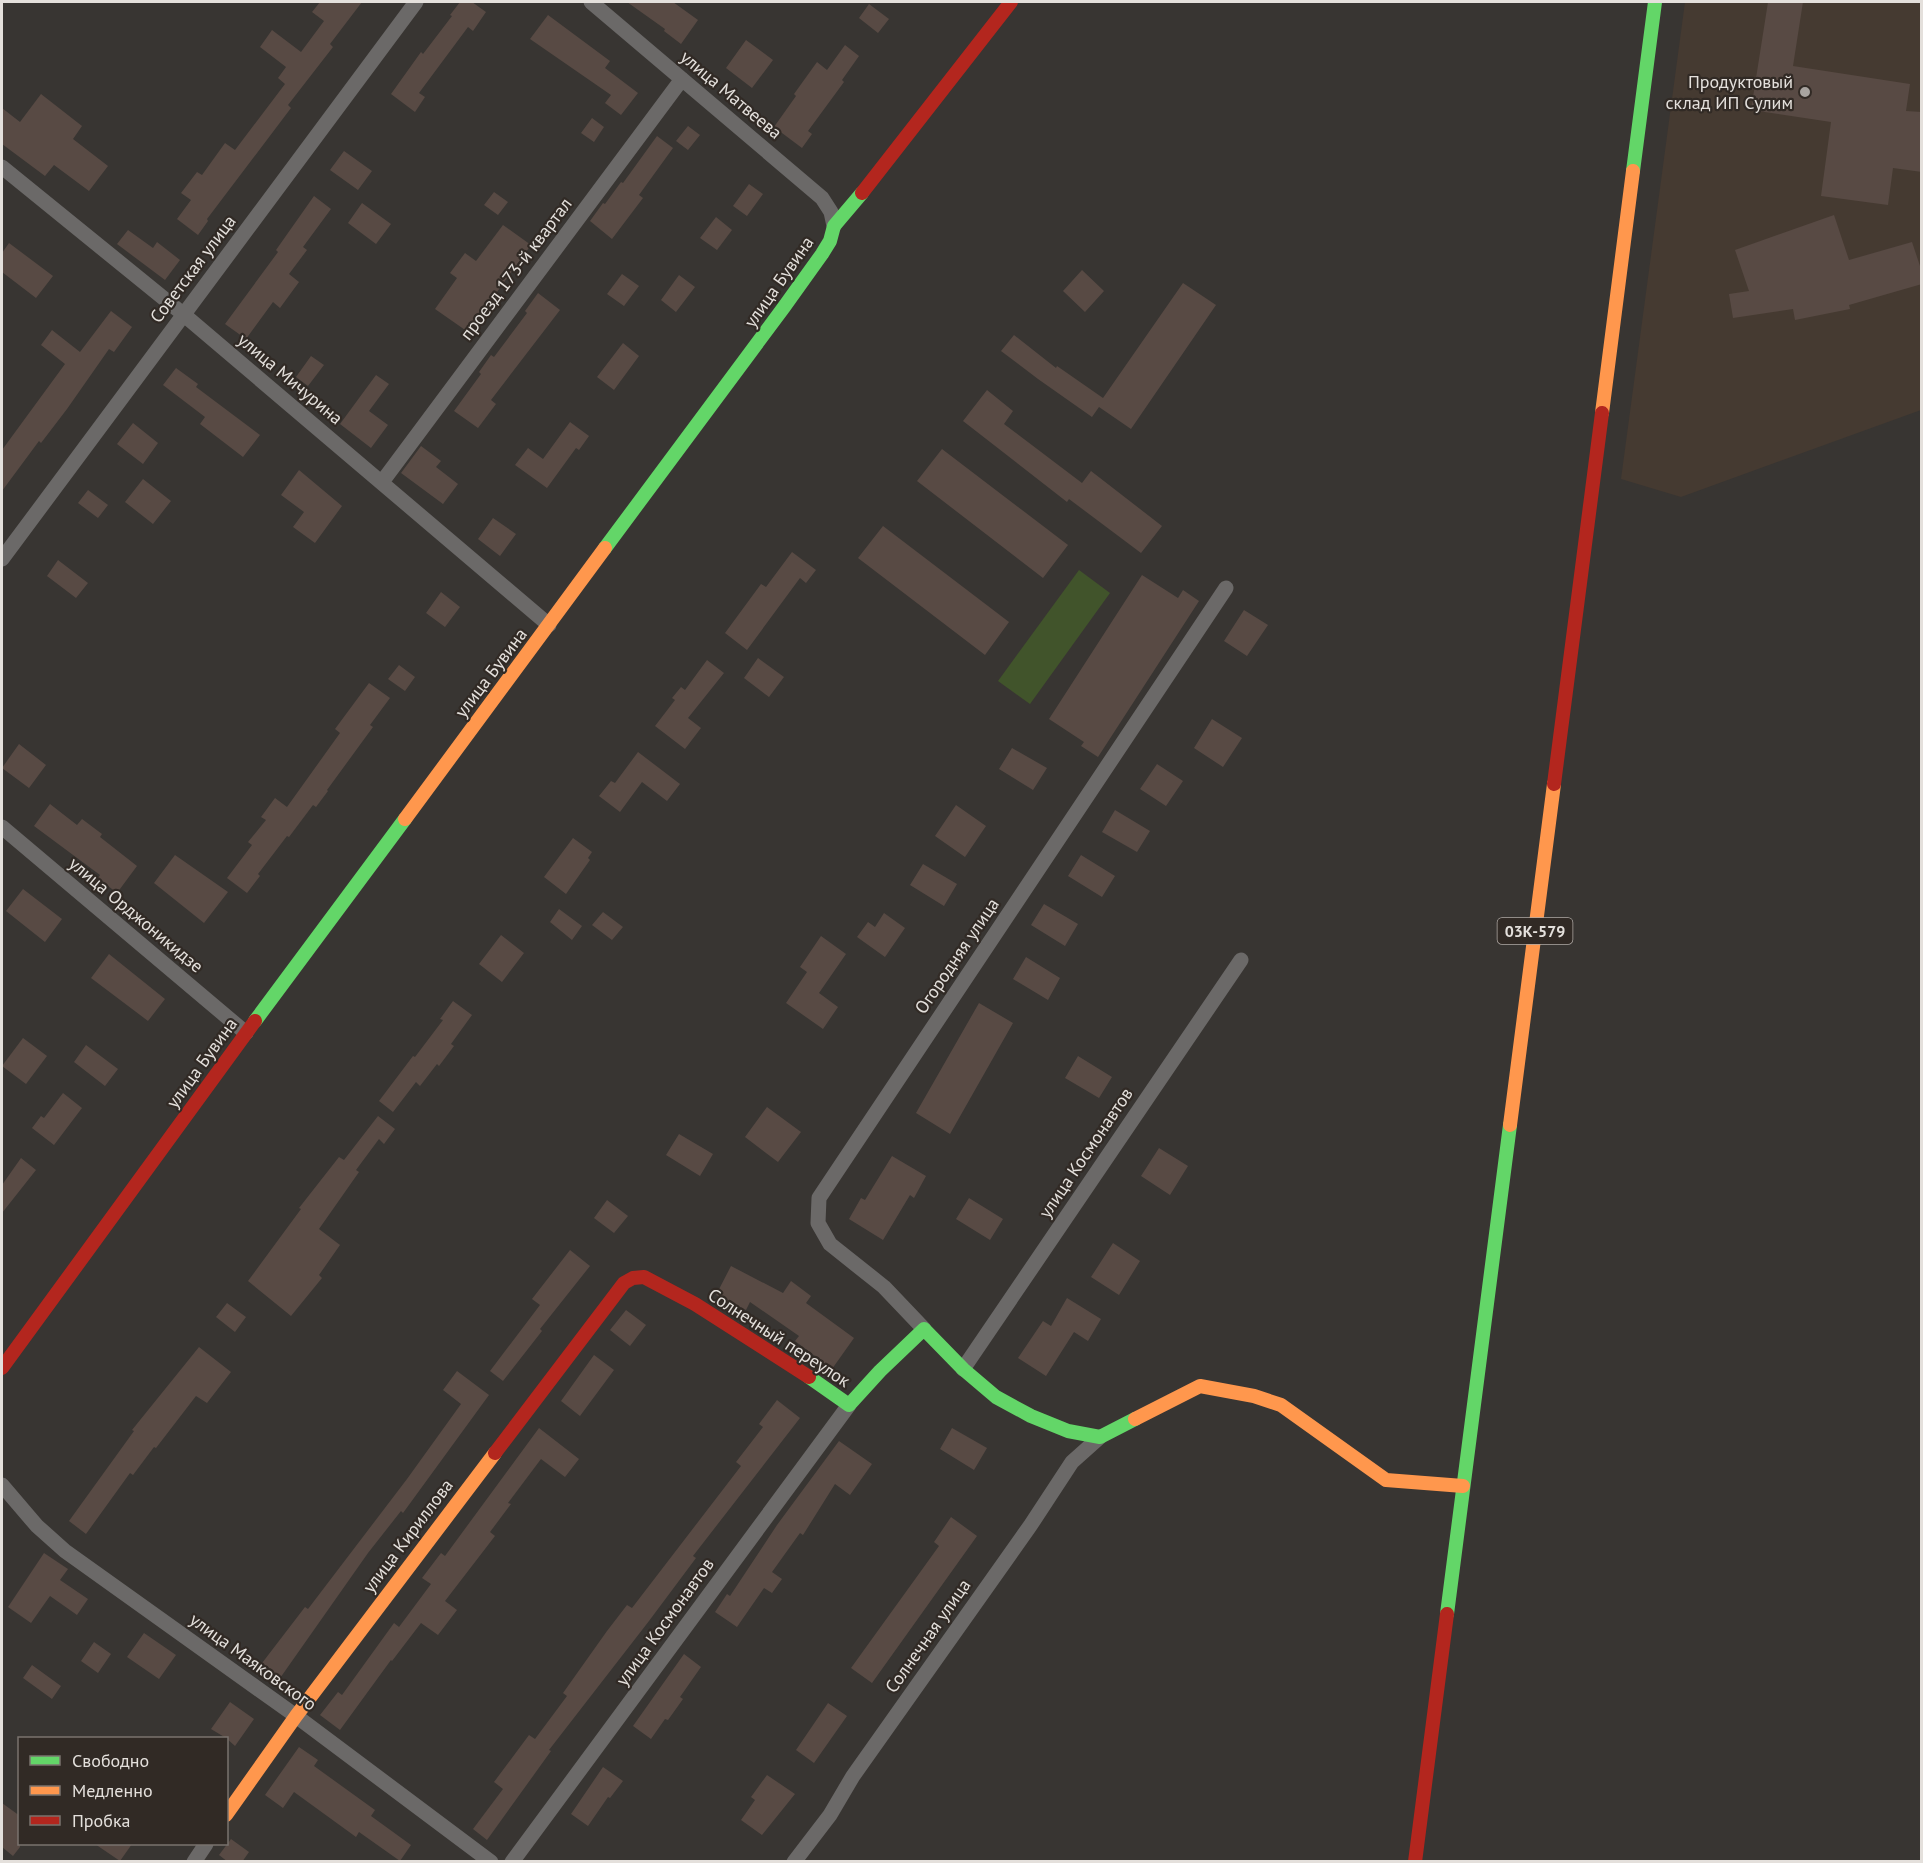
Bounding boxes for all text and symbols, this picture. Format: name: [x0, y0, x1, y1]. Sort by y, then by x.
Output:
street label: улица Матвеева: [676, 45, 787, 144]
place label: Продуктовый склад ИП Сулим: [1665, 70, 1793, 114]
marker: Продуктовый склад ИП Сулим: [1798, 85, 1812, 99]
street label: проезд 173-й квартал: [455, 193, 577, 344]
street label: Советская улица: [145, 210, 241, 327]
street label: улица Бувина: [739, 232, 819, 332]
street label: улица Мичурина: [233, 328, 348, 429]
street label: улица Бувина: [449, 623, 532, 722]
street label: улица Орджоникидзе: [64, 852, 208, 978]
street label: Огородняя улица: [909, 893, 1004, 1018]
road number: 03К-579: [1498, 918, 1573, 944]
street label: улица Бувина: [161, 1013, 242, 1112]
street label: улица Космонавтов: [1033, 1083, 1138, 1222]
street label: Солнечный переулок: [704, 1283, 855, 1392]
street label: улица Кириллова: [357, 1474, 458, 1597]
street label: улица Космонавтов: [610, 1553, 719, 1690]
street label: Солнечная улица: [880, 1574, 975, 1697]
street label: улица Маяковского: [185, 1608, 321, 1715]
legend: [18, 1737, 228, 1845]
text: Свободно: [72, 1749, 149, 1772]
text: Медленно: [72, 1779, 153, 1802]
text: Пробка: [72, 1809, 130, 1832]

